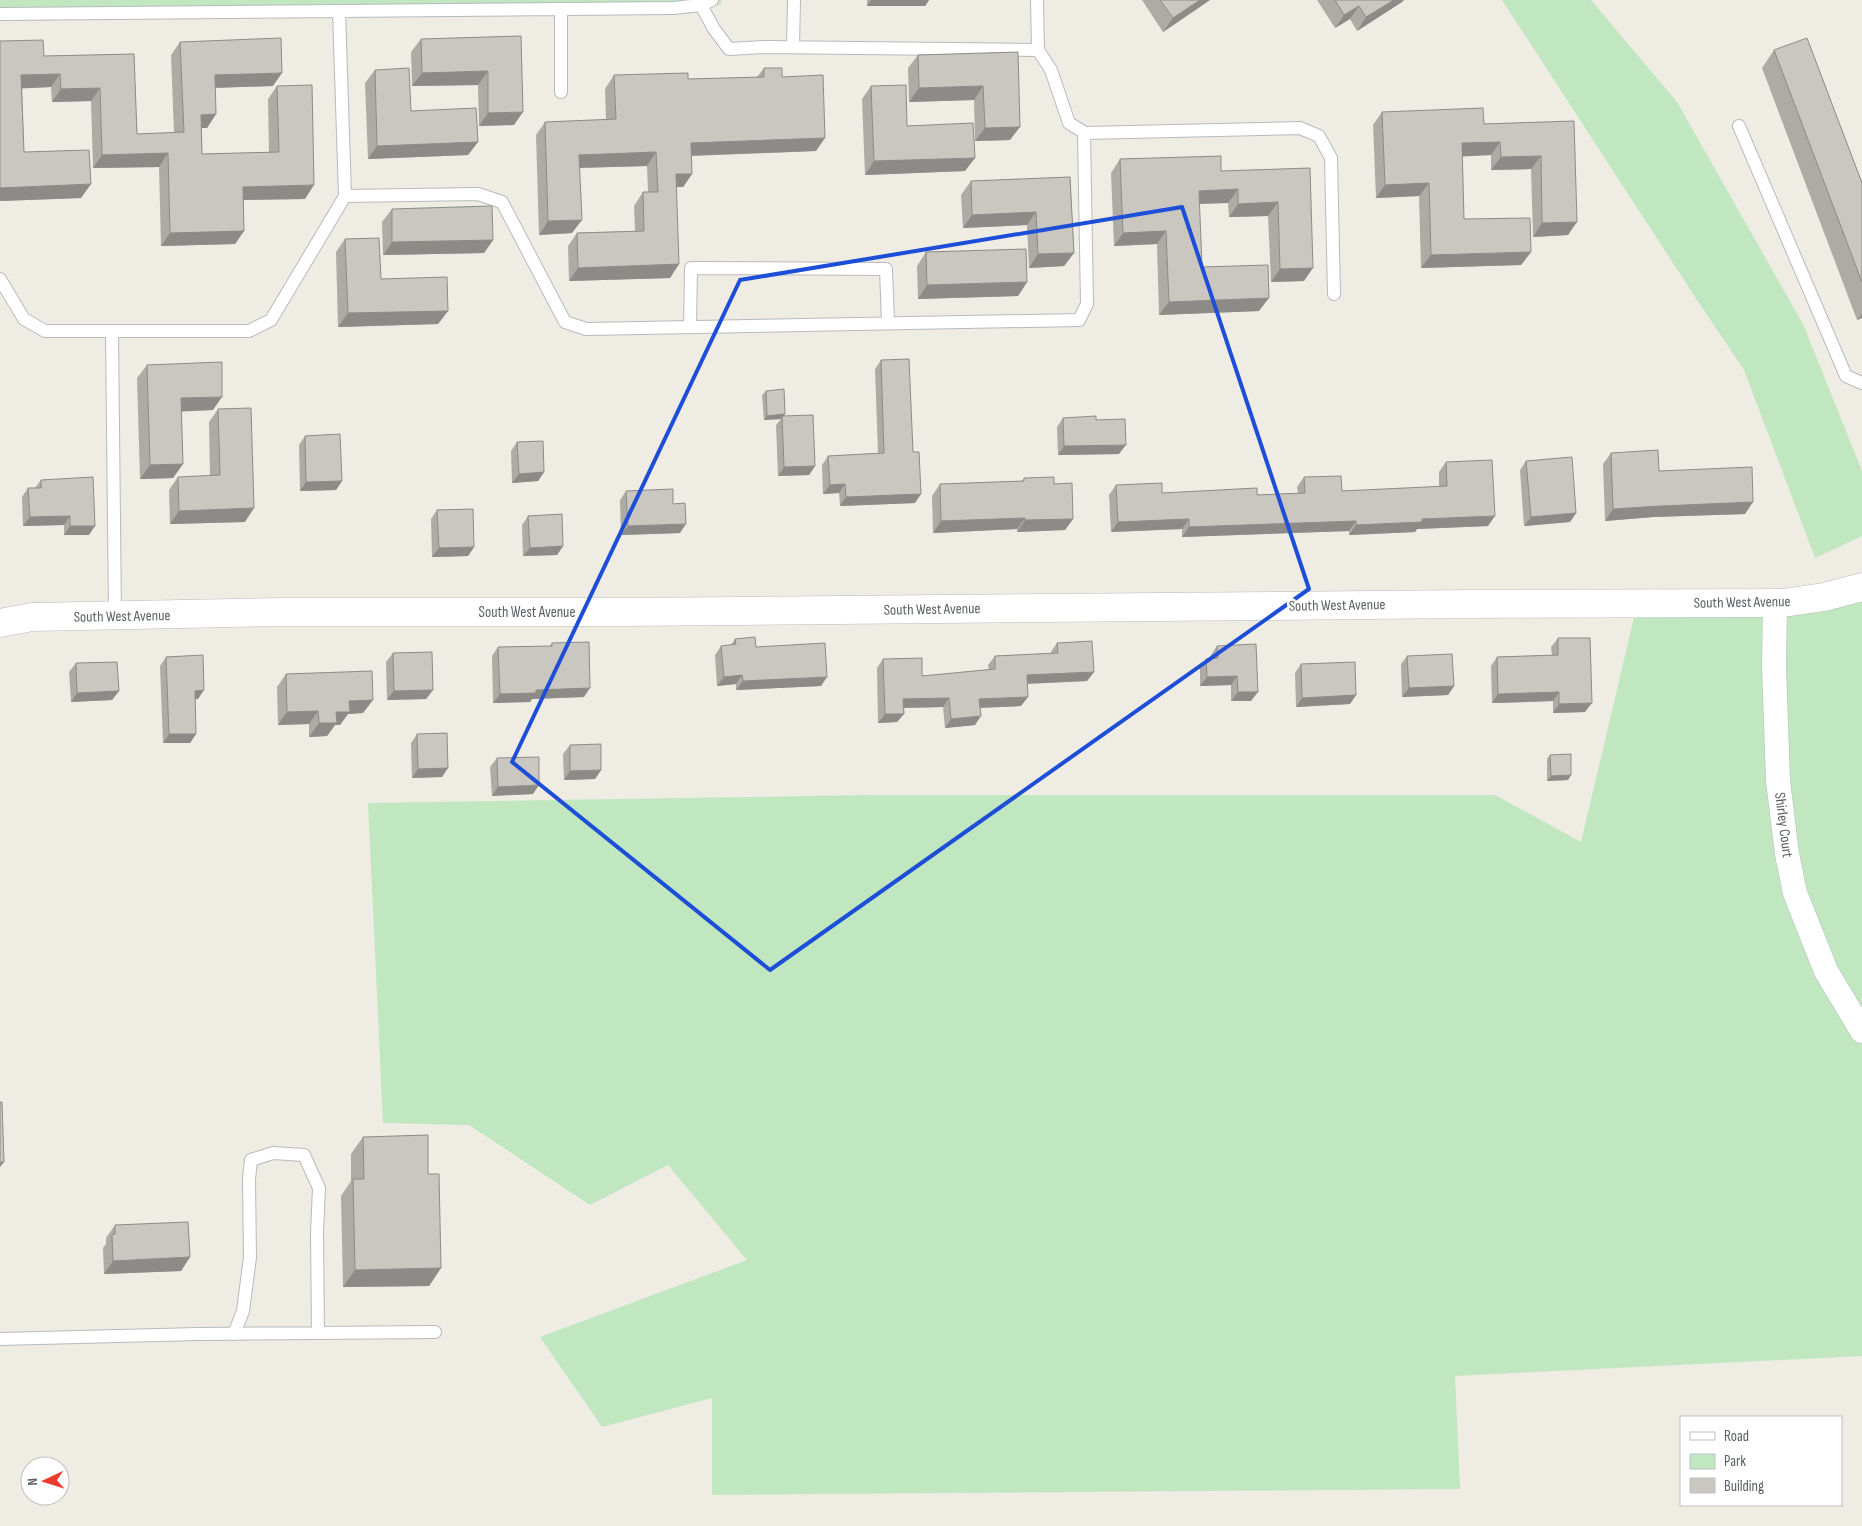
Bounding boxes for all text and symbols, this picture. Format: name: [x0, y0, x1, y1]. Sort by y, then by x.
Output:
street label: South West Avenue: [1693, 592, 1791, 613]
street label: South West Avenue: [1288, 595, 1386, 616]
street label: South West Avenue: [883, 599, 981, 620]
street label: South West Avenue: [479, 603, 575, 622]
street label: South West Avenue: [73, 606, 171, 627]
street label: Shirley Court: [1770, 791, 1797, 859]
legend: [1680, 1416, 1842, 1506]
text: Road: [1724, 1427, 1749, 1446]
text: Park: [1724, 1452, 1746, 1471]
north arrow: [20, 1456, 70, 1506]
text: Building: [1724, 1477, 1764, 1496]
text: N: [24, 1478, 41, 1486]

